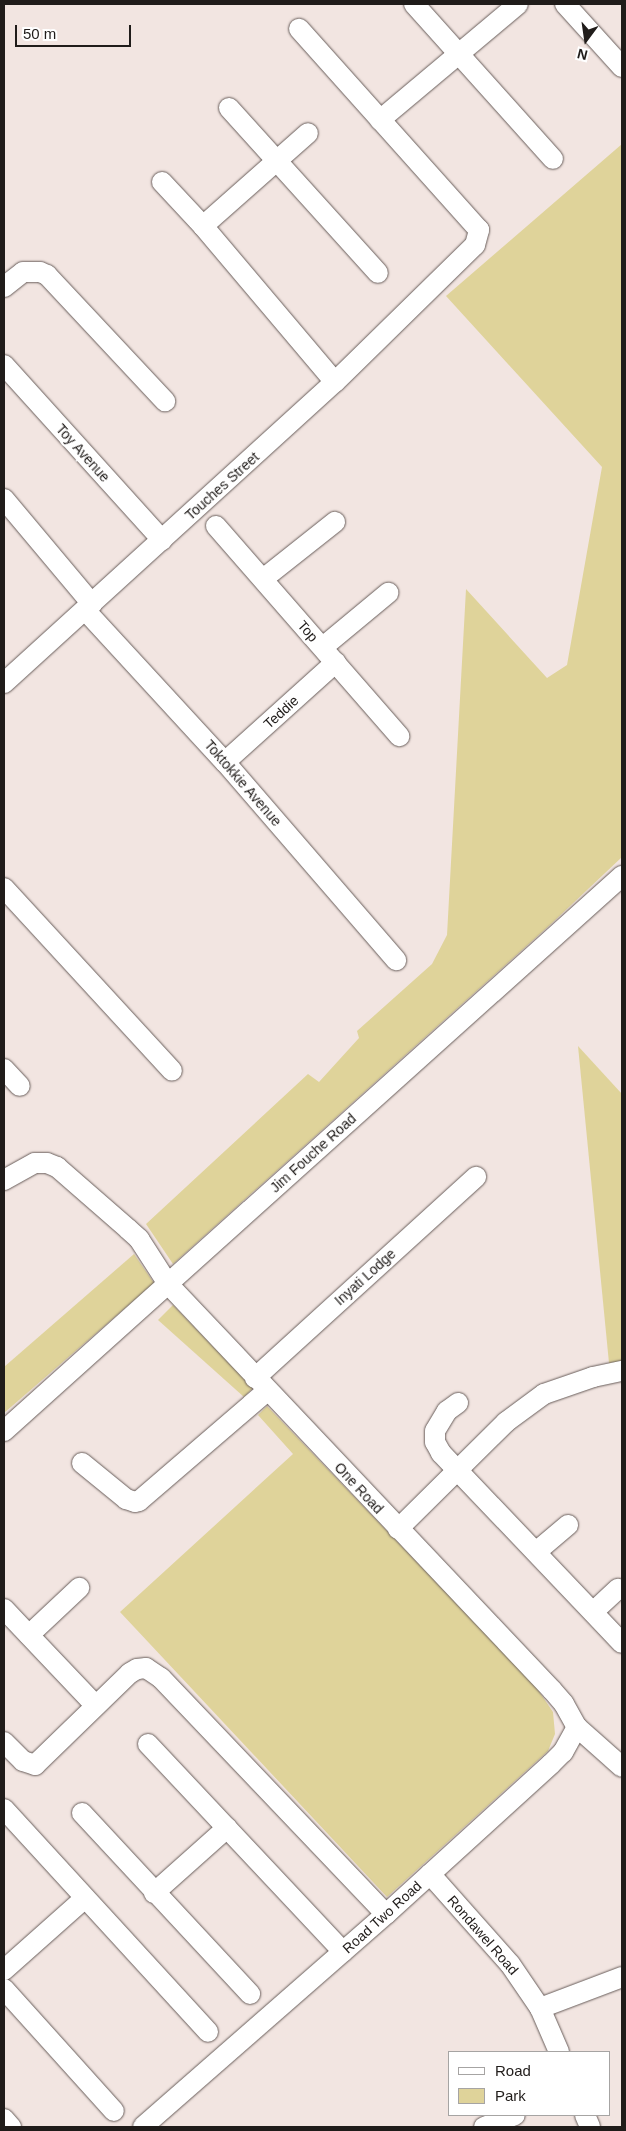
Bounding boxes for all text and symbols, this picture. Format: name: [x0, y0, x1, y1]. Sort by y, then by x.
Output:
scale bar: [18, 15, 134, 47]
north arrow: [561, 15, 611, 65]
text: 50 m: [23, 25, 56, 42]
text: N: [576, 46, 589, 64]
street label: Toy Avenue: [52, 420, 114, 486]
street label: Touches Street: [182, 449, 262, 523]
street label: Top: [294, 617, 322, 645]
street label: Teddie: [260, 692, 302, 732]
street label: Toktokkie Avenue: [201, 736, 285, 830]
street label: Jim Fouche Road: [267, 1110, 359, 1196]
street label: Inyati Lodge: [331, 1245, 399, 1309]
street label: One Road: [331, 1459, 387, 1517]
street label: Road Two Road: [339, 1877, 425, 1957]
street label: Rondawel Road: [444, 1892, 522, 1978]
legend: [448, 2051, 611, 2116]
text: Road: [495, 2062, 531, 2079]
text: Park: [495, 2087, 526, 2104]

